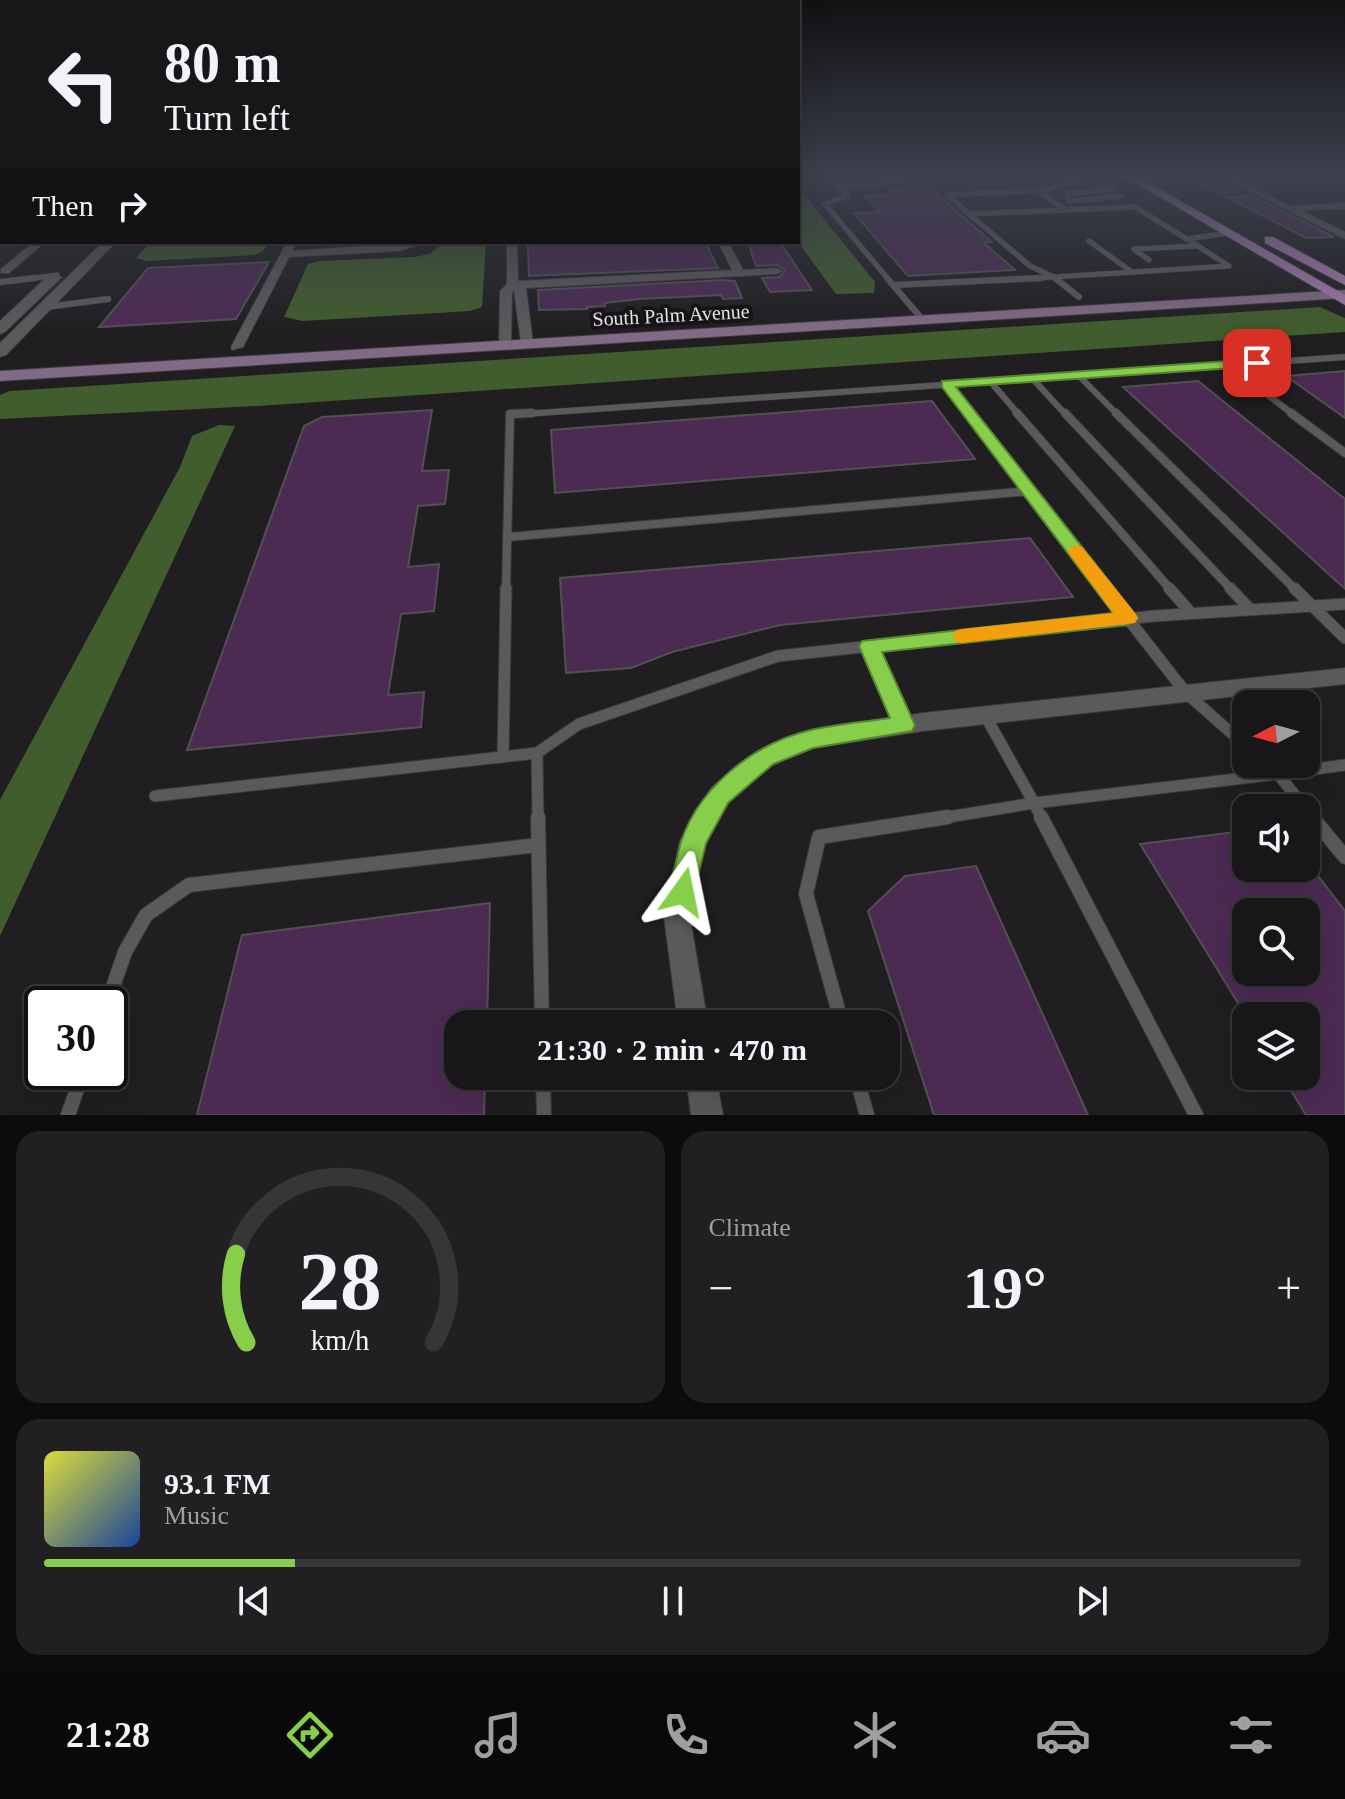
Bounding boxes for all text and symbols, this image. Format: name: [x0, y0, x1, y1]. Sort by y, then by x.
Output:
icon: left: [32, 32, 136, 136]
text: 80 m: [164, 32, 281, 94]
text: Turn left: [164, 98, 290, 138]
icon: right: [110, 184, 154, 228]
text: Then: [32, 189, 94, 222]
street label: South Palm Avenue: [592, 300, 750, 330]
pin: [1223, 329, 1291, 397]
icon: arrive: [1235, 341, 1279, 385]
north arrow: [1232, 690, 1320, 778]
map controls: [1232, 690, 1320, 1090]
button: sound: [1232, 794, 1320, 882]
position arrow: [641, 850, 725, 934]
button: search: [1232, 898, 1320, 986]
speed limit sign: 30: [24, 986, 128, 1090]
button: layers: [1232, 1002, 1320, 1090]
text: 21:30 · 2 min · 470 m: [537, 1033, 807, 1066]
text: Climate: [709, 1213, 791, 1242]
text: 28: [299, 1235, 382, 1327]
text: 19°: [963, 1255, 1047, 1321]
text: −: [709, 1264, 733, 1313]
text: +: [1276, 1264, 1301, 1313]
text: km/h: [311, 1325, 370, 1356]
text: 93.1 FM: [164, 1467, 271, 1500]
text: Music: [164, 1501, 229, 1530]
icon: previous: [232, 1579, 276, 1623]
icon: pause: [651, 1579, 695, 1623]
icon: next: [1070, 1579, 1114, 1623]
icon: directions: [282, 1707, 338, 1763]
icon: music: [470, 1707, 526, 1763]
icon: phone: [658, 1707, 714, 1763]
icon: climate: [847, 1707, 903, 1763]
icon: car: [1035, 1707, 1091, 1763]
icon: filters: [1223, 1707, 1279, 1763]
text: 21:28: [66, 1715, 150, 1755]

